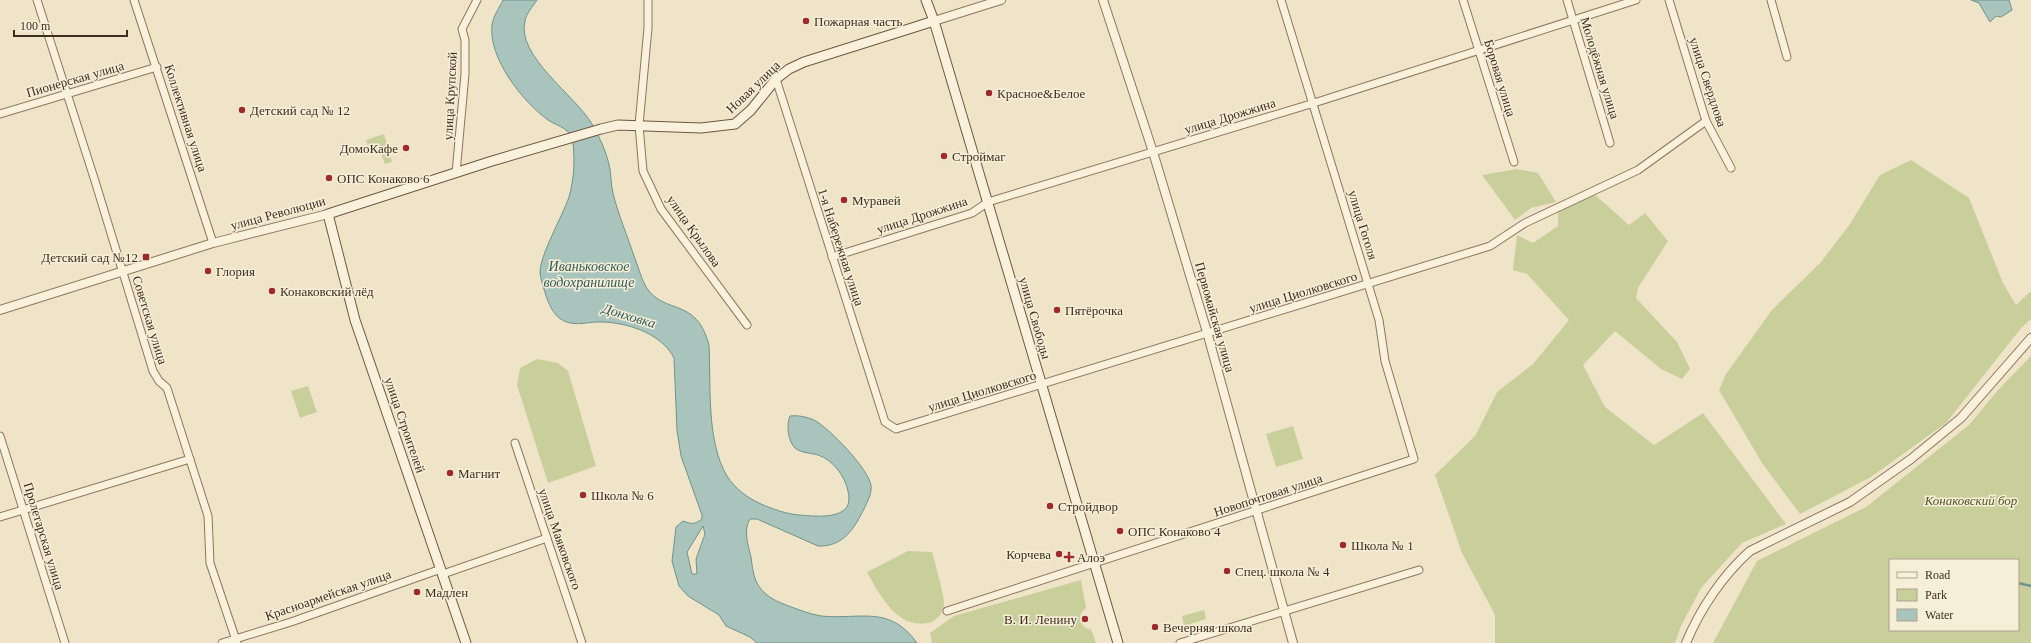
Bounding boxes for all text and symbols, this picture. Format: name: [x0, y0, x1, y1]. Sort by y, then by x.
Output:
scale bar: [14, 12, 127, 38]
place label: Пожарная часть: [814, 14, 903, 29]
street label: Молодёжная улица: [1577, 15, 1623, 121]
marker: Пожарная часть: [801, 16, 811, 26]
text: 100 m: [20, 19, 51, 33]
street label: улица Свердлова: [1686, 35, 1730, 129]
street label: Боровая улица: [1481, 38, 1519, 119]
street label: улица Крупской: [440, 51, 460, 141]
street label: Пионерская улица: [24, 58, 126, 100]
street label: Новая улица: [723, 58, 783, 116]
street label: Коллективная улица: [162, 62, 211, 174]
place label: Красное&Белое: [997, 86, 1086, 101]
marker: Красное&Белое: [984, 88, 994, 98]
street label: улица Дрожжина: [1183, 95, 1278, 137]
place label: Детский сад № 12: [250, 103, 350, 118]
marker: Детский сад № 12: [237, 105, 247, 115]
place label: ДомоКафе: [340, 141, 398, 156]
marker: ДомоКафе: [401, 143, 411, 153]
place label: Строймаг: [952, 149, 1006, 164]
marker: Строймаг: [939, 151, 949, 161]
place label: ОПС Конаково 6: [337, 171, 430, 186]
marker: ОПС Конаково 6: [324, 173, 334, 183]
street label: 1-я Набережная улица: [815, 186, 867, 308]
street label: улица Гоголя: [1345, 188, 1381, 262]
street label: улица Крылова: [664, 192, 724, 270]
street label: улица Революции: [229, 193, 327, 233]
place label: Муравей: [852, 193, 901, 208]
street label: улица Дрожжина: [875, 193, 969, 237]
marker: Муравей: [839, 195, 849, 205]
place label: Детский сад №12: [41, 250, 138, 265]
marker: Детский сад №12: [141, 252, 151, 262]
water label: Иваньковское водохранилище: [544, 259, 634, 290]
street label: Первомайская улица: [1192, 260, 1238, 374]
place label: Глория: [216, 264, 255, 279]
marker: Глория: [203, 266, 213, 276]
street label: улица Циолковского: [1247, 268, 1359, 316]
street label: Советская улица: [129, 274, 171, 366]
street label: улица Свободы: [1016, 275, 1054, 361]
place label: Конаковский лёд: [280, 284, 374, 299]
marker: Конаковский лёд: [267, 286, 277, 296]
water label: Донховка: [599, 300, 657, 331]
place label: Пятёрочка: [1065, 303, 1123, 318]
marker: Пятёрочка: [1052, 305, 1062, 315]
street label: улица Циолковского: [926, 367, 1038, 415]
street label: улица Строителей: [382, 375, 428, 475]
place label: Магнит: [458, 466, 501, 481]
marker: Магнит: [445, 468, 455, 478]
street label: Новопочтовая улица: [1212, 470, 1324, 520]
street label: Пролетарская улица: [21, 480, 68, 592]
street label: улица Маяковского: [536, 486, 584, 592]
place label: Школа № 6: [591, 488, 654, 503]
marker: Школа № 6: [578, 490, 588, 500]
park label: Конаковский бор: [1924, 493, 2018, 508]
place label: Стройдвор: [1058, 499, 1118, 514]
marker: Стройдвор: [1045, 501, 1055, 511]
place label: ОПС Конаково 4: [1128, 524, 1221, 539]
marker: ОПС Конаково 4: [1115, 526, 1125, 536]
place label: Школа № 1: [1351, 538, 1414, 553]
marker: Школа № 1: [1338, 540, 1348, 550]
place label: Корчева: [1006, 547, 1051, 562]
marker: Корчева: [1054, 549, 1064, 559]
place label: Алоэ: [1077, 550, 1106, 565]
marker: Алоэ: [1064, 552, 1074, 562]
legend: [1889, 559, 2019, 631]
place label: Спец. школа № 4: [1235, 564, 1330, 579]
street label: Красноармейская улица: [263, 566, 393, 624]
marker: Спец. школа № 4: [1222, 566, 1232, 576]
text: Road: [1925, 568, 1950, 582]
place label: Мадлен: [425, 585, 468, 600]
marker: Мадлен: [412, 587, 422, 597]
text: Park: [1925, 588, 1947, 602]
text: Water: [1925, 608, 1953, 622]
place label: В. И. Ленину: [1004, 612, 1077, 627]
marker: В. И. Ленину: [1080, 614, 1090, 624]
place label: Вечерняя школа: [1163, 620, 1253, 635]
marker: Вечерняя школа: [1150, 622, 1160, 632]

